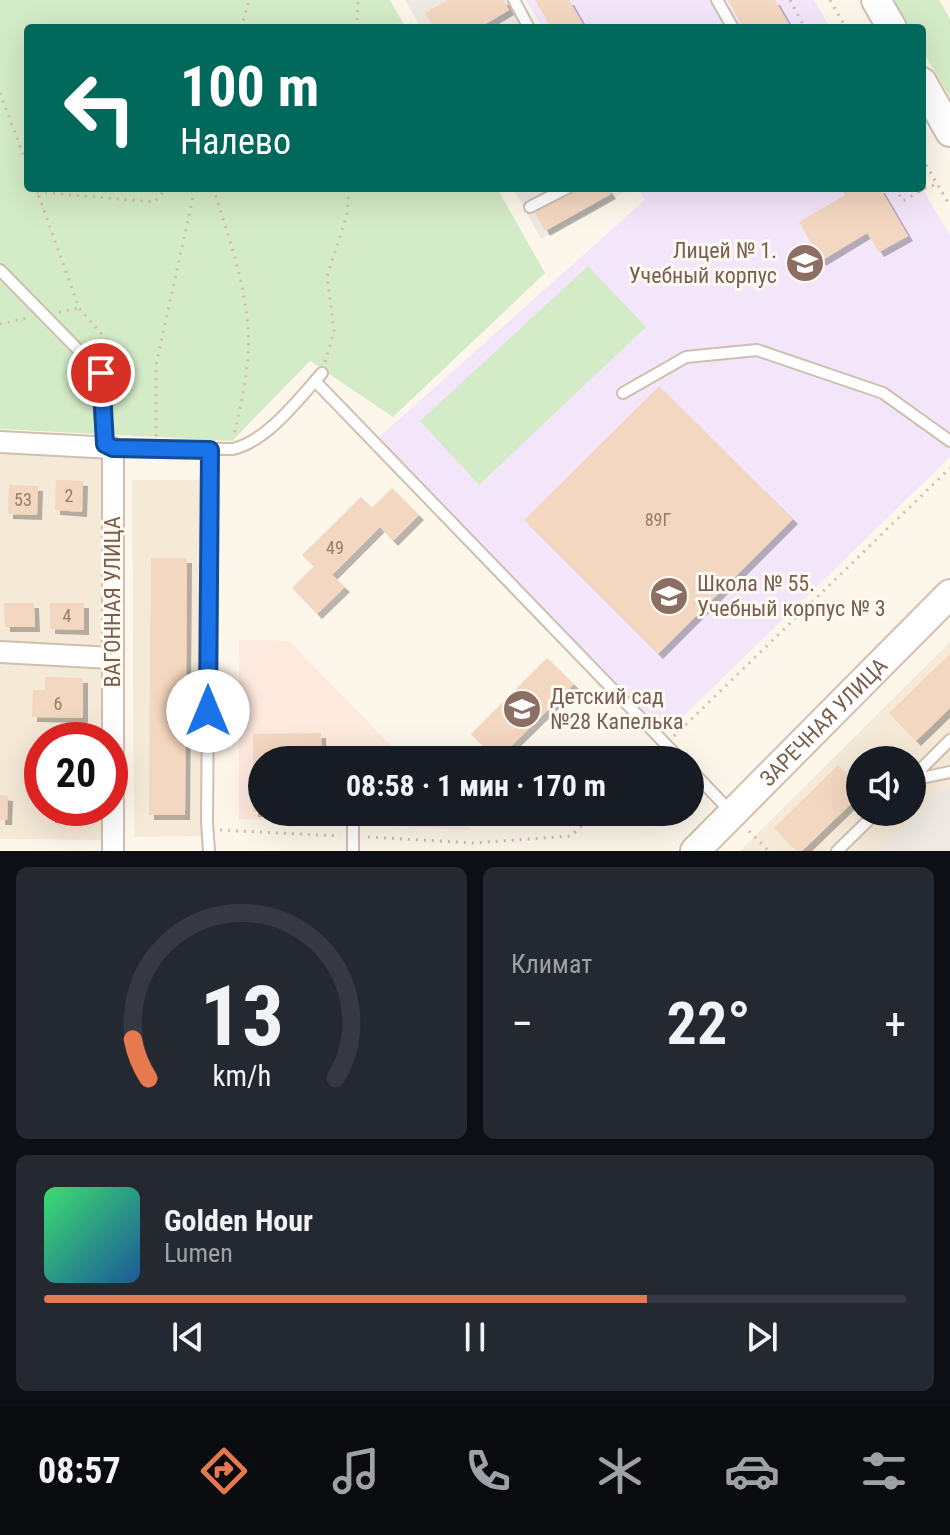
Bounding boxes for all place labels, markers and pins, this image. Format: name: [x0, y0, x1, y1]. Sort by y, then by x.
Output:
place label: Лицей № 1. Учебный корпус: [629, 238, 777, 288]
school or university icon: Лицей № 1. Учебный корпус: [784, 242, 826, 284]
pin: [67, 339, 135, 407]
place label: Школа № 55. Учебный корпус № 3: [697, 571, 886, 621]
school or university icon: Школа № 55. Учебный корпус № 3: [648, 575, 690, 617]
place label: Детский сад №28 Капелька: [550, 684, 684, 734]
school or university icon: Детский сад №28 Капелька: [501, 688, 543, 730]

